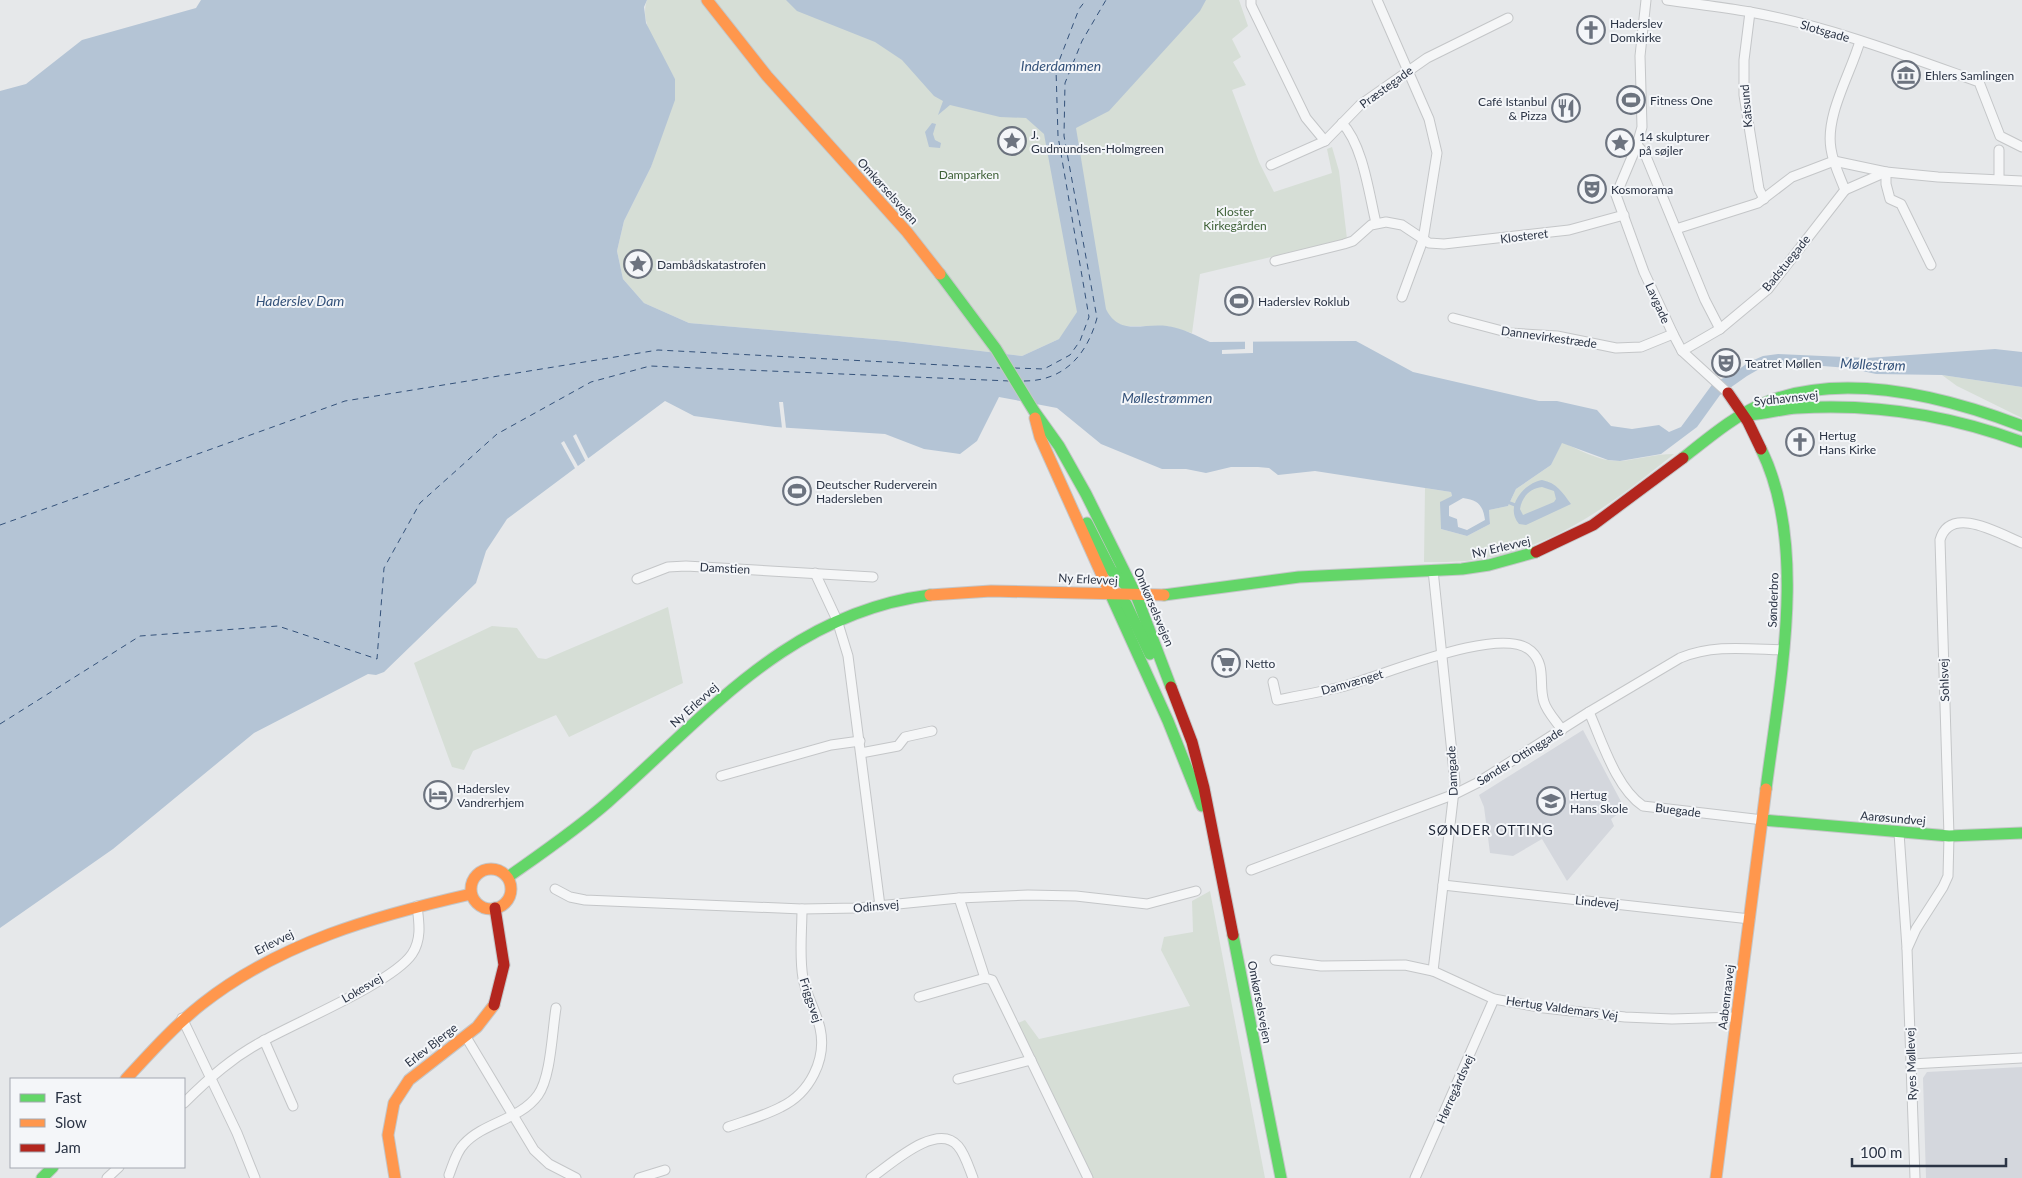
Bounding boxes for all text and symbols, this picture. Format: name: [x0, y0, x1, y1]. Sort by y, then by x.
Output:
church icon: Haderslev Domkirke: [1576, 15, 1606, 45]
place label: Haderslev Domkirke: [1610, 16, 1664, 45]
street label: Slotsgade: [1799, 17, 1851, 45]
water label: Inderdammen: [1021, 57, 1101, 74]
museum icon: Ehlers Samlingen: [1891, 60, 1921, 90]
street label: Præstegade: [1356, 63, 1416, 111]
place label: Ehlers Samlingen: [1925, 68, 2014, 83]
street label: Katsund: [1737, 84, 1755, 128]
sports icon: Fitness One: [1616, 85, 1646, 115]
restaurant icon: Café Istanbul & Pizza: [1551, 93, 1581, 123]
place label: Fitness One: [1650, 93, 1713, 108]
place label: Café Istanbul & Pizza: [1478, 94, 1547, 123]
place icon: J. Gudmundsen-Holmgreen: [997, 126, 1027, 156]
place label: J. Gudmundsen-Holmgreen: [1031, 127, 1164, 156]
place icon: 14 skulpturer på søjler: [1605, 128, 1635, 158]
place label: 14 skulpturer på søjler: [1639, 129, 1710, 158]
street label: Omkørselsvejen: [854, 155, 922, 227]
park label: Damparken: [939, 167, 999, 182]
theatre icon: Kosmorama: [1577, 174, 1607, 204]
place label: Kosmorama: [1611, 182, 1673, 197]
park label: Kloster Kirkegården: [1203, 204, 1267, 233]
street label: Klosteret: [1499, 226, 1549, 246]
street label: Badstuegade: [1759, 232, 1813, 294]
place icon: Dambådskatastrofen: [623, 249, 653, 279]
place label: Dambådskatastrofen: [657, 257, 766, 272]
street label: Lavgade: [1642, 280, 1674, 326]
sports icon: Haderslev Roklub: [1224, 286, 1254, 316]
water label: Haderslev Dam: [256, 292, 344, 309]
place label: Haderslev Roklub: [1258, 294, 1350, 309]
street label: Dannevirkestræde: [1500, 323, 1598, 351]
theatre icon: Teatret Møllen: [1711, 348, 1741, 378]
water label: Møllestrøm: [1840, 354, 1906, 374]
place label: Teatret Møllen: [1745, 356, 1821, 371]
street label: Sydhavnsvej: [1753, 387, 1819, 409]
water label: Møllestrømmen: [1122, 389, 1212, 406]
church icon: Hertug Hans Kirke: [1785, 427, 1815, 457]
place label: Hertug Hans Kirke: [1819, 428, 1876, 457]
sports icon: Deutscher Ruderverein Hadersleben: [782, 476, 812, 506]
place label: Deutscher Ruderverein Hadersleben: [816, 477, 937, 506]
street label: Ny Erlevvej: [1470, 533, 1532, 561]
street label: Damstien: [699, 559, 751, 577]
street label: Omkørselsvejen: [1131, 565, 1177, 649]
street label: Ny Erlevvej: [1058, 570, 1118, 588]
street label: Sønderbro: [1765, 572, 1781, 628]
supermarket icon: Netto: [1211, 648, 1241, 678]
place label: Netto: [1245, 656, 1275, 671]
street label: Sohlsvej: [1936, 658, 1952, 702]
street label: Damvænget: [1319, 666, 1385, 698]
street label: Ny Erlevvej: [667, 679, 721, 731]
street label: Sønder Ottinggade: [1474, 723, 1566, 789]
street label: Damgade: [1443, 746, 1461, 796]
hotel icon: Haderslev Vandrerhjem: [423, 780, 453, 810]
place label: Haderslev Vandrerhjem: [457, 781, 524, 810]
school or university icon: Hertug Hans Skole: [1536, 786, 1566, 816]
place label: Hertug Hans Skole: [1570, 787, 1628, 816]
street label: Buegade: [1654, 800, 1702, 820]
street label: Aarøsundvej: [1860, 808, 1926, 828]
district label: SØNDER OTTING: [1428, 821, 1554, 838]
street label: Lindevej: [1574, 892, 1620, 912]
street label: Odinsvej: [852, 897, 900, 915]
street label: Erlevvej: [252, 926, 296, 958]
street label: Omkørselsvejen: [1245, 959, 1275, 1045]
street label: Aabenraavej: [1715, 964, 1737, 1030]
street label: Lokesvej: [339, 970, 385, 1006]
street label: Friggsvej: [797, 976, 825, 1024]
street label: Hertug Valdemars Vej: [1505, 993, 1619, 1023]
street label: Erlev Bjerge: [402, 1020, 460, 1070]
street label: Ryes Møllevej: [1902, 1027, 1920, 1101]
street label: Hørregårdsvej: [1433, 1052, 1477, 1126]
legend: [10, 1078, 185, 1168]
text: Fast: [55, 1088, 82, 1106]
text: Slow: [55, 1113, 87, 1131]
scale bar: [1852, 1136, 2006, 1168]
text: Jam: [55, 1138, 81, 1156]
text: 100 m: [1860, 1143, 1902, 1161]

